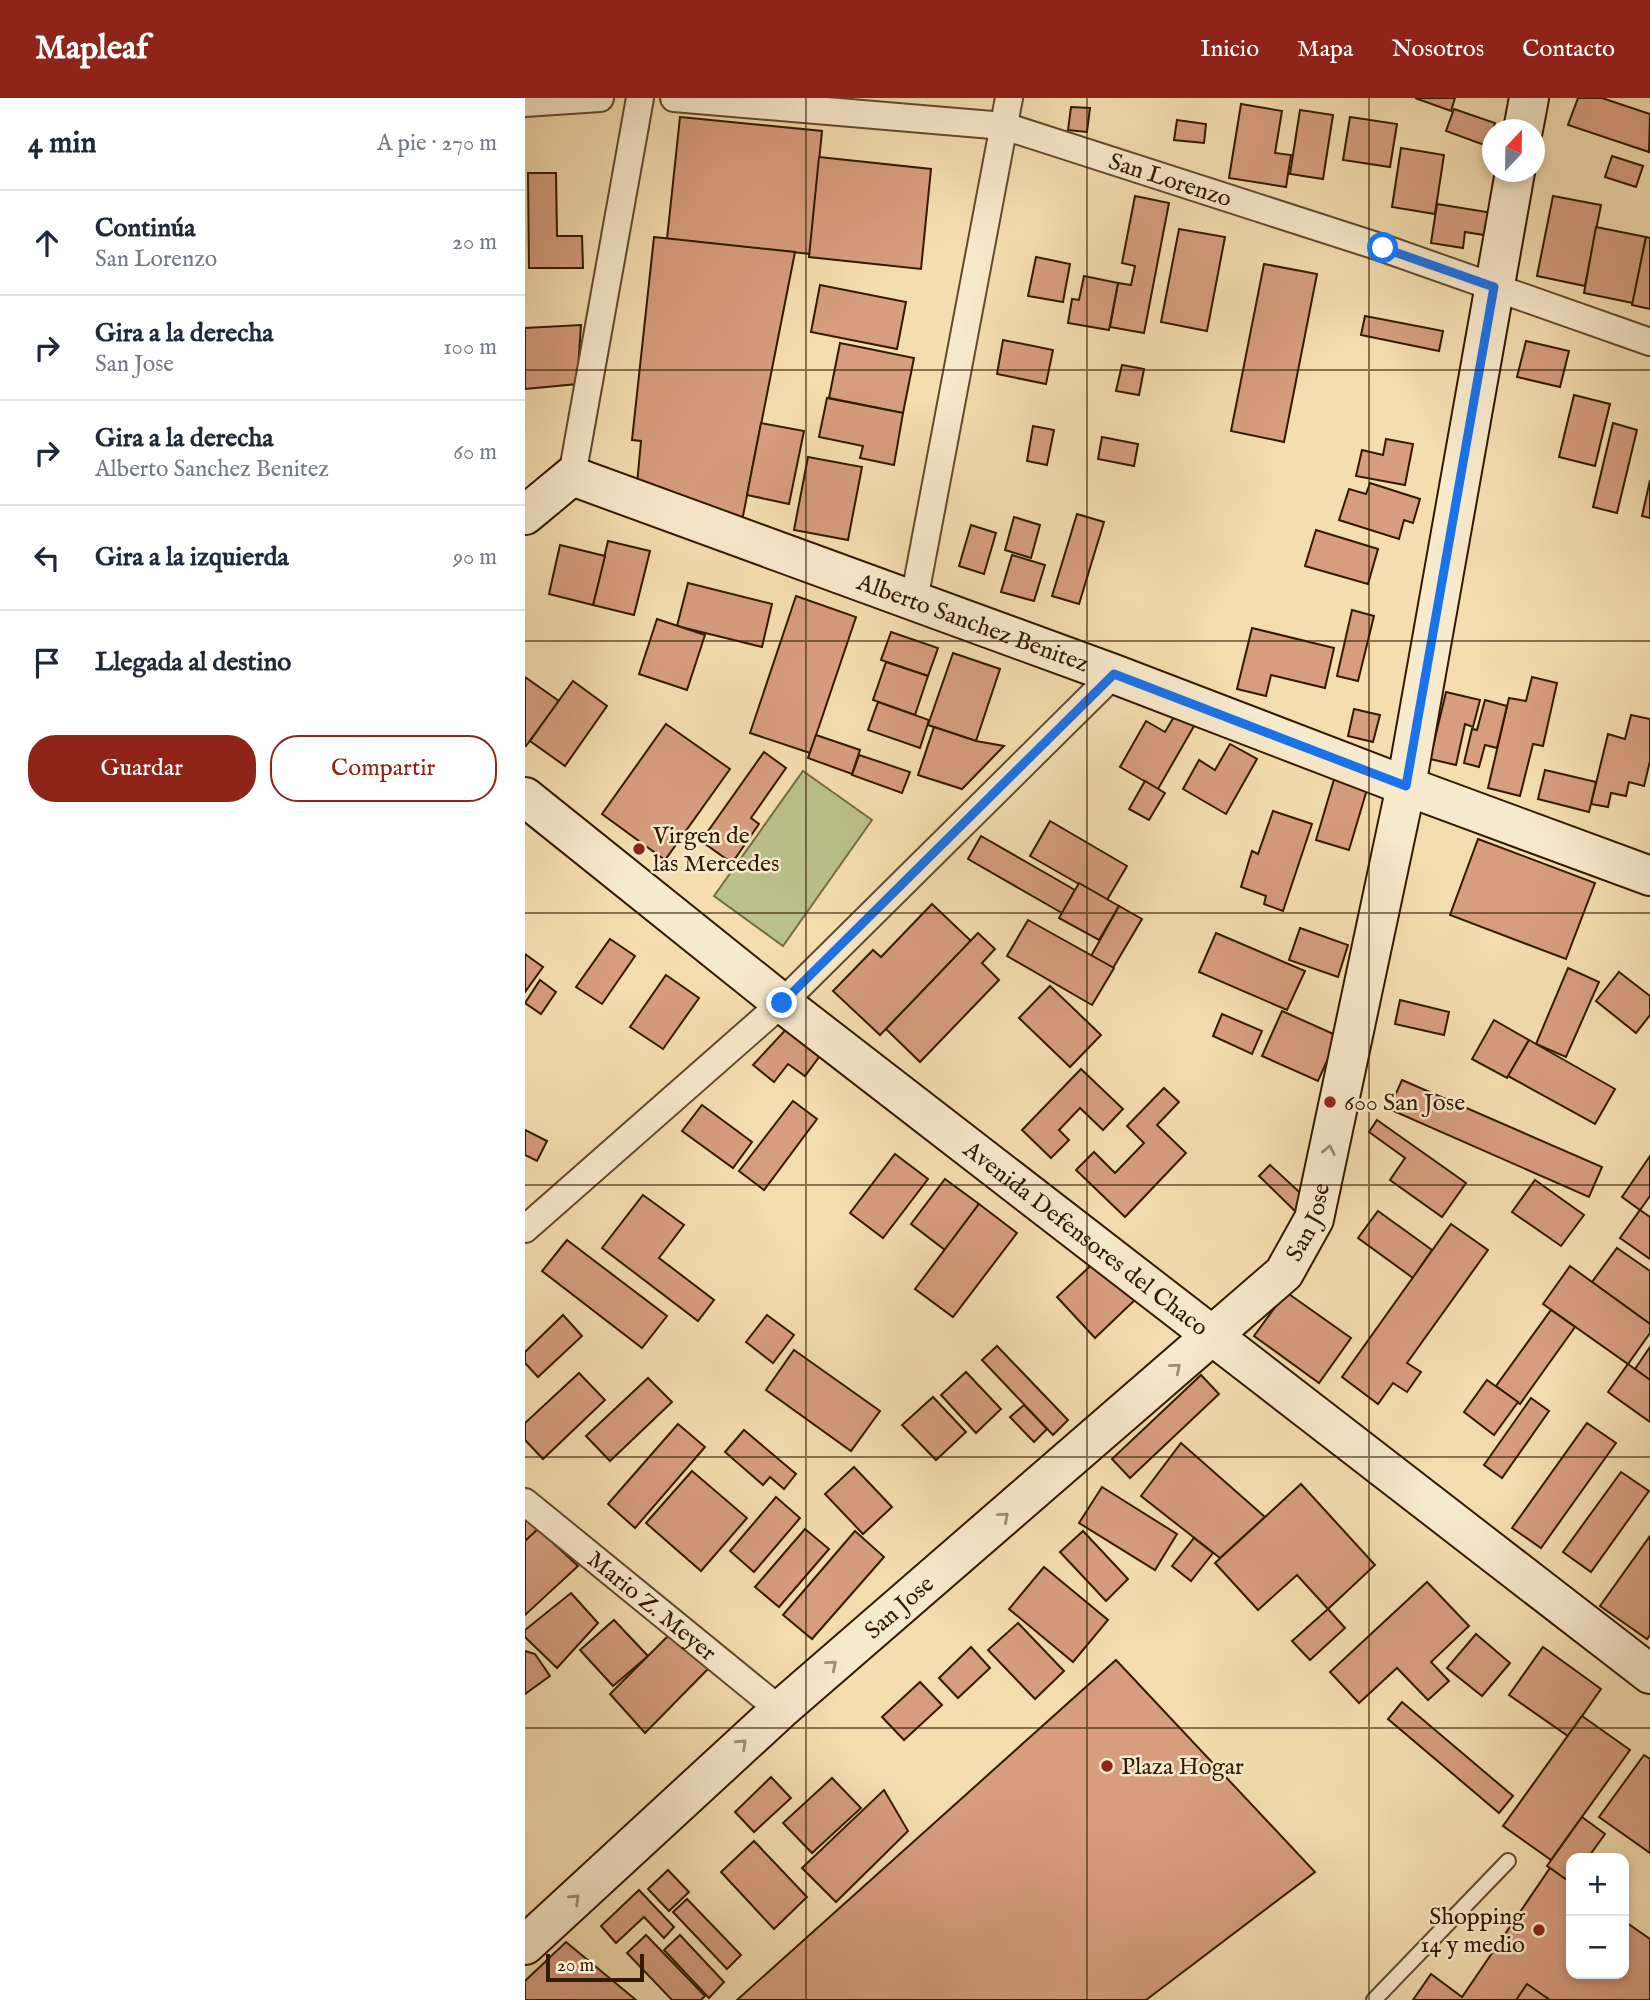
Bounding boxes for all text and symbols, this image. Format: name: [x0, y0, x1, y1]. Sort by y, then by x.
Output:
text: Mapleaf: [35, 28, 148, 70]
text: Inicio: [1200, 34, 1259, 65]
text: Mapa: [1297, 34, 1353, 65]
text: Nosotros: [1391, 34, 1484, 65]
text: Contacto: [1522, 34, 1615, 65]
north arrow: [1482, 119, 1545, 182]
text: 4 min: [28, 125, 96, 163]
text: A pie · 270 m: [377, 129, 497, 158]
street label: San Lorenzo: [1104, 147, 1235, 215]
text: Continúa: [95, 212, 196, 245]
icon: ahead: [28, 224, 66, 262]
text: 20 m: [452, 228, 497, 257]
route start: [1367, 232, 1398, 263]
text: San Lorenzo: [95, 245, 217, 274]
text: Gira a la derecha: [95, 317, 274, 350]
icon: right: [28, 329, 66, 367]
text: 100 m: [443, 333, 497, 362]
text: San Jose: [95, 350, 174, 379]
text: Gira a la derecha: [95, 422, 274, 455]
icon: right: [28, 434, 66, 472]
text: 60 m: [453, 438, 497, 467]
text: Alberto Sanchez Benitez: [95, 455, 329, 484]
icon: left: [28, 539, 66, 577]
text: Gira a la izquierda: [95, 541, 289, 574]
text: 90 m: [453, 543, 497, 572]
street label: Alberto Sanchez Benitez: [852, 567, 1092, 680]
icon: arrive: [28, 644, 66, 682]
text: Llegada al destino: [95, 646, 291, 679]
button: Guardar: [28, 735, 256, 802]
button: Compartir: [270, 735, 497, 802]
place label: Virgen de las Mercedes: [652, 821, 779, 880]
marker: Virgen de las Mercedes: [631, 841, 647, 857]
route end: [766, 987, 797, 1018]
place label: 600 San Jose: [1344, 1088, 1465, 1119]
marker: 600 San Jose: [1322, 1094, 1338, 1110]
street label: Avenida Defensores del Chaco: [956, 1134, 1214, 1344]
one-way arrow: [1320, 1144, 1335, 1156]
street label: San Jose: [1280, 1180, 1338, 1267]
one-way arrow: [1168, 1364, 1181, 1376]
one-way arrow: [996, 1513, 1009, 1525]
street label: Mario Z. Meyer: [580, 1545, 722, 1669]
street label: San Jose: [859, 1569, 941, 1647]
one-way arrow: [823, 1661, 836, 1673]
one-way arrow: [734, 1740, 747, 1753]
place label: Plaza Hogar: [1121, 1752, 1244, 1783]
marker: Plaza Hogar: [1099, 1758, 1115, 1774]
map controls: [1566, 1853, 1629, 1979]
button: +: [1566, 1853, 1629, 1916]
one-way arrow: [567, 1894, 580, 1907]
place label: Shopping 14 y medio: [1421, 1902, 1526, 1961]
button: −: [1566, 1916, 1629, 1979]
marker: Shopping 14 y medio: [1531, 1922, 1547, 1938]
scale bar: [546, 1951, 644, 1983]
text: 20 m: [557, 1954, 594, 1978]

